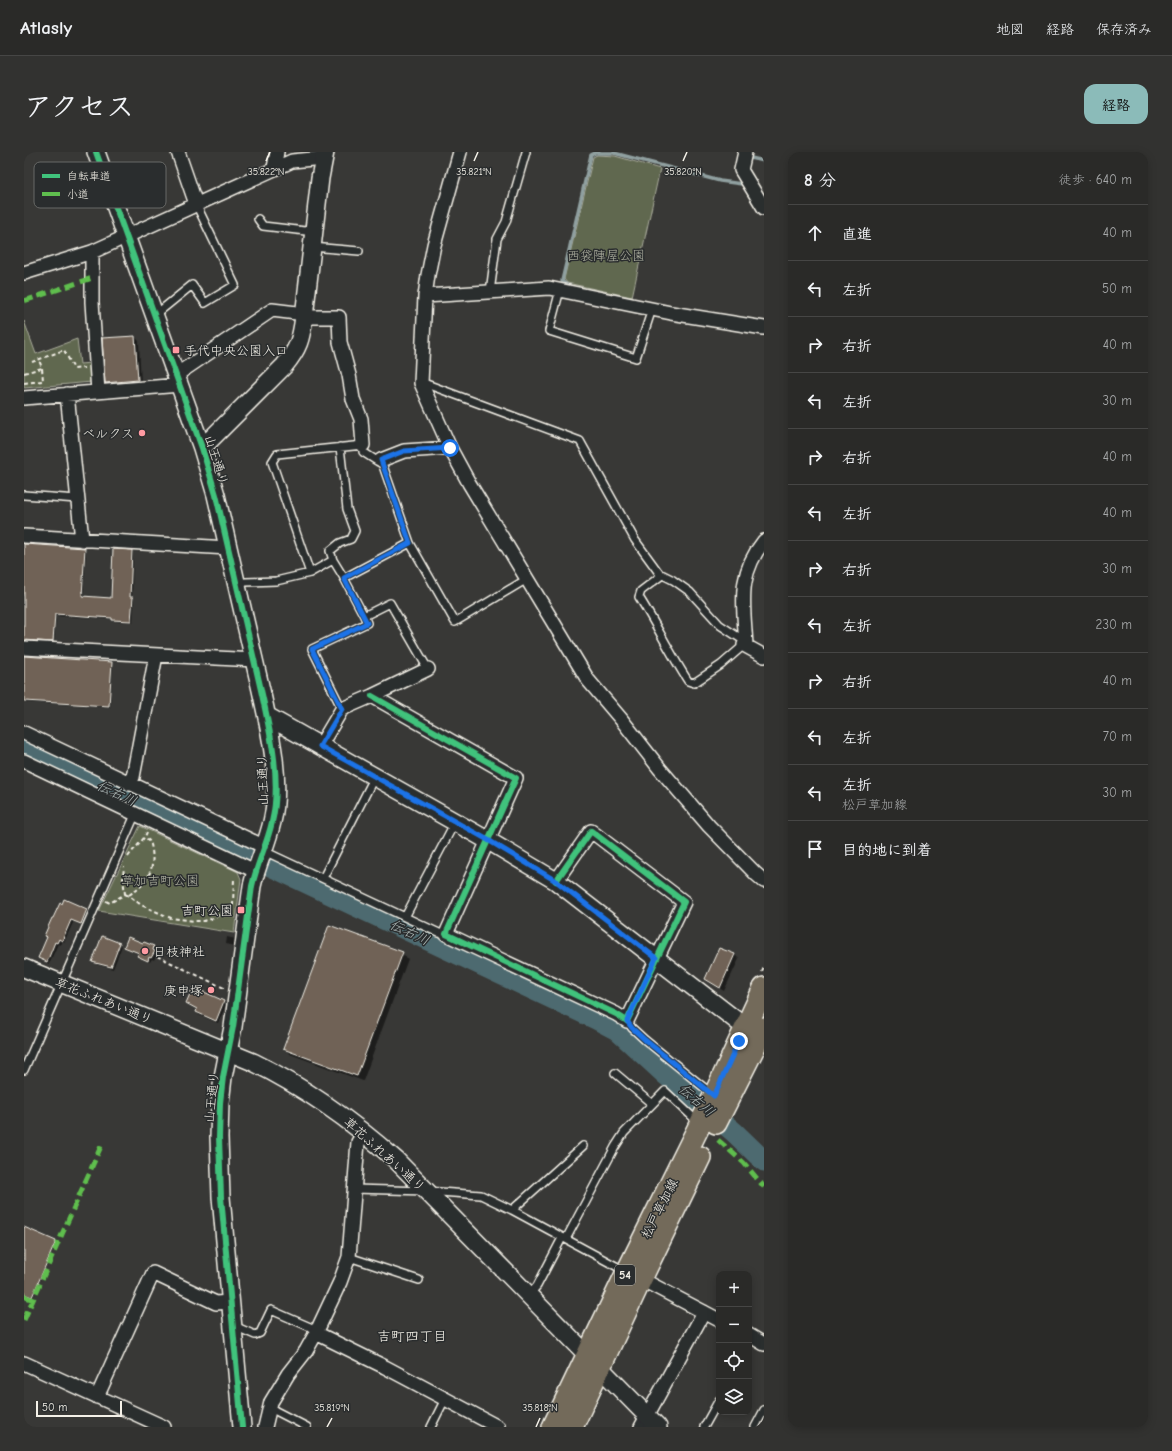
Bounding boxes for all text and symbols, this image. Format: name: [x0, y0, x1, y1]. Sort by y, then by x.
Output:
text: Atlasly: [20, 17, 72, 39]
text: 地図: [996, 21, 1024, 38]
text: 経路: [1046, 21, 1074, 38]
text: 保存済み: [1096, 21, 1152, 38]
button: 経路: [1084, 84, 1148, 124]
text: アクセス: [24, 91, 134, 123]
legend: [34, 162, 166, 208]
text: 35.822°N: [248, 166, 284, 178]
text: 35.821°N: [456, 166, 492, 178]
text: 35.820°N: [664, 166, 702, 178]
text: 自転車道: [67, 170, 111, 183]
text: 8 分: [804, 171, 836, 190]
text: 徒歩 · 640 m: [1059, 172, 1132, 187]
text: 小道: [67, 188, 89, 201]
icon: ahead: [804, 222, 826, 244]
text: 直進: [842, 225, 872, 243]
text: 40 m: [1103, 225, 1132, 240]
park label: 西袋陣屋公園: [567, 248, 645, 263]
icon: left: [804, 278, 826, 300]
text: 左折: [842, 281, 872, 299]
text: 50 m: [1102, 281, 1132, 296]
icon: right: [804, 334, 826, 356]
text: 右折: [842, 337, 872, 355]
text: 40 m: [1103, 337, 1132, 352]
place label: 手代中央公園入口: [184, 343, 288, 358]
marker: 手代中央公園入口: [171, 345, 181, 355]
icon: left: [804, 390, 826, 412]
text: 左折: [842, 393, 872, 411]
text: 30 m: [1102, 393, 1132, 408]
place label: ベルクス: [82, 426, 134, 441]
marker: ベルクス: [137, 428, 147, 438]
street label: 山王通り: [202, 433, 231, 487]
route start: [441, 439, 459, 457]
icon: right: [804, 446, 826, 468]
text: 右折: [842, 449, 872, 467]
text: 40 m: [1103, 449, 1132, 464]
icon: left: [804, 502, 826, 524]
text: 左折: [842, 505, 872, 523]
text: 40 m: [1103, 505, 1132, 520]
icon: right: [804, 558, 826, 580]
text: 右折: [842, 561, 872, 579]
text: 30 m: [1102, 561, 1132, 576]
icon: left: [804, 614, 826, 636]
text: 左折: [842, 617, 872, 635]
text: 230 m: [1096, 617, 1132, 632]
icon: right: [804, 670, 826, 692]
text: 右折: [842, 673, 872, 691]
text: 40 m: [1103, 673, 1132, 688]
icon: left: [804, 726, 826, 748]
text: 左折: [842, 729, 872, 747]
text: 70 m: [1103, 729, 1132, 744]
street label: 山王通り: [254, 754, 271, 806]
text: 左折: [842, 776, 872, 794]
water label: 伝右川: [94, 777, 139, 810]
icon: left: [804, 782, 826, 804]
text: 30 m: [1102, 785, 1132, 800]
text: 松戸草加線: [842, 797, 907, 812]
icon: arrive: [804, 838, 826, 860]
text: 目的地に到着: [842, 841, 932, 859]
park label: 草加吉町公園: [121, 873, 199, 888]
place label: 吉町公園: [181, 903, 233, 918]
marker: 吉町公園: [236, 905, 246, 915]
water label: 伝右川: [387, 916, 432, 949]
place label: 日枝神社: [153, 944, 205, 959]
marker: 日枝神社: [140, 946, 150, 956]
street label: 草花ふれあい通り: [53, 974, 155, 1027]
place label: 庚申塚: [164, 983, 203, 998]
marker: 庚申塚: [206, 985, 216, 995]
route end: [730, 1032, 748, 1050]
street label: 山王通り: [201, 1070, 222, 1124]
water label: 伝右川: [675, 1080, 718, 1121]
street label: 草花ふれあい通り: [341, 1114, 428, 1195]
street label: 松戸草加線: [638, 1175, 681, 1241]
road number: 54: [615, 1265, 635, 1285]
map controls: [716, 1271, 752, 1415]
button: +: [716, 1271, 752, 1307]
button: −: [716, 1307, 752, 1343]
district label: 吉町四丁目: [377, 1328, 447, 1345]
button: locate: [716, 1343, 752, 1379]
button: layers: [716, 1379, 752, 1415]
scale bar: [36, 1399, 122, 1418]
text: 50 m: [42, 1401, 67, 1414]
text: 35.819°N: [314, 1402, 350, 1414]
text: 35.818°N: [522, 1402, 558, 1414]

